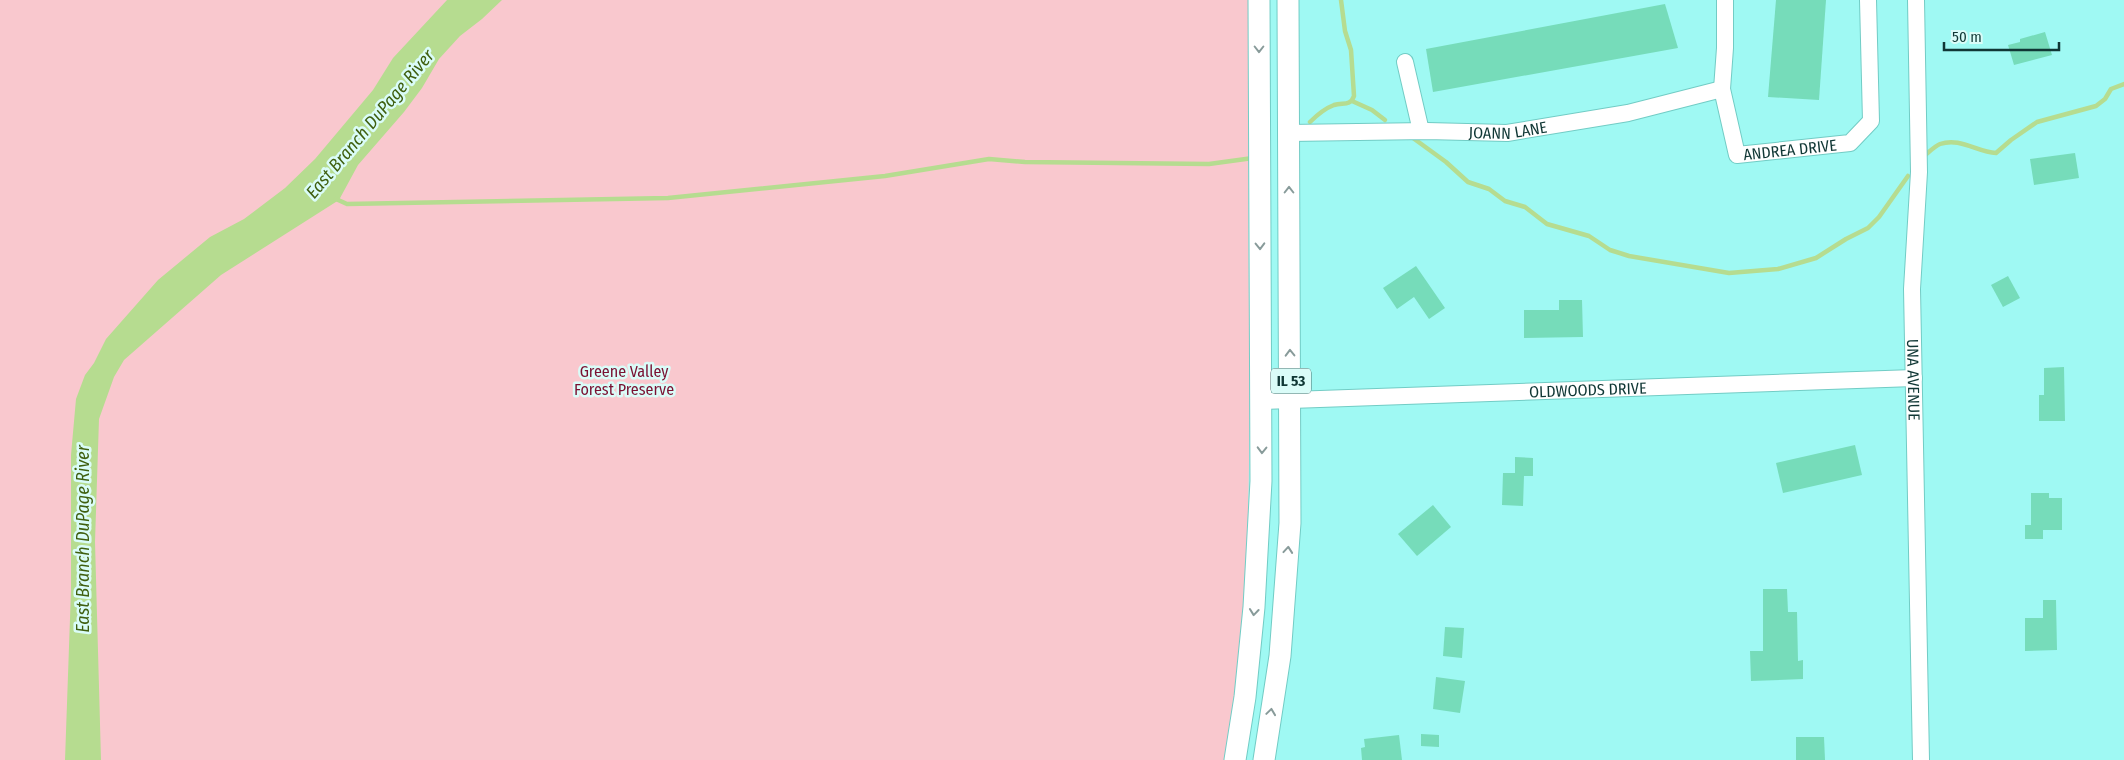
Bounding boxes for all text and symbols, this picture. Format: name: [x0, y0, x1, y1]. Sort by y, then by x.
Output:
scale bar: [1944, 20, 2059, 52]
text: 50 m: [1952, 28, 1982, 46]
water label: East Branch DuPage River: [301, 44, 439, 203]
one-way arrow: [1254, 46, 1264, 53]
street label: JOANN LANE: [1468, 117, 1548, 143]
street label: ANDREA DRIVE: [1742, 135, 1838, 164]
one-way arrow: [1284, 186, 1294, 194]
one-way arrow: [1255, 242, 1265, 250]
street label: UNA AVENUE: [1903, 339, 1924, 421]
one-way arrow: [1285, 349, 1296, 357]
park label: Greene Valley Forest Preserve: [574, 362, 674, 399]
road number: IL 53: [1271, 368, 1311, 394]
street label: OLDWOODS DRIVE: [1529, 378, 1647, 401]
water label: East Branch DuPage River: [72, 444, 94, 633]
one-way arrow: [1257, 446, 1267, 454]
one-way arrow: [1282, 546, 1293, 554]
one-way arrow: [1249, 608, 1260, 616]
one-way arrow: [1266, 707, 1276, 716]

